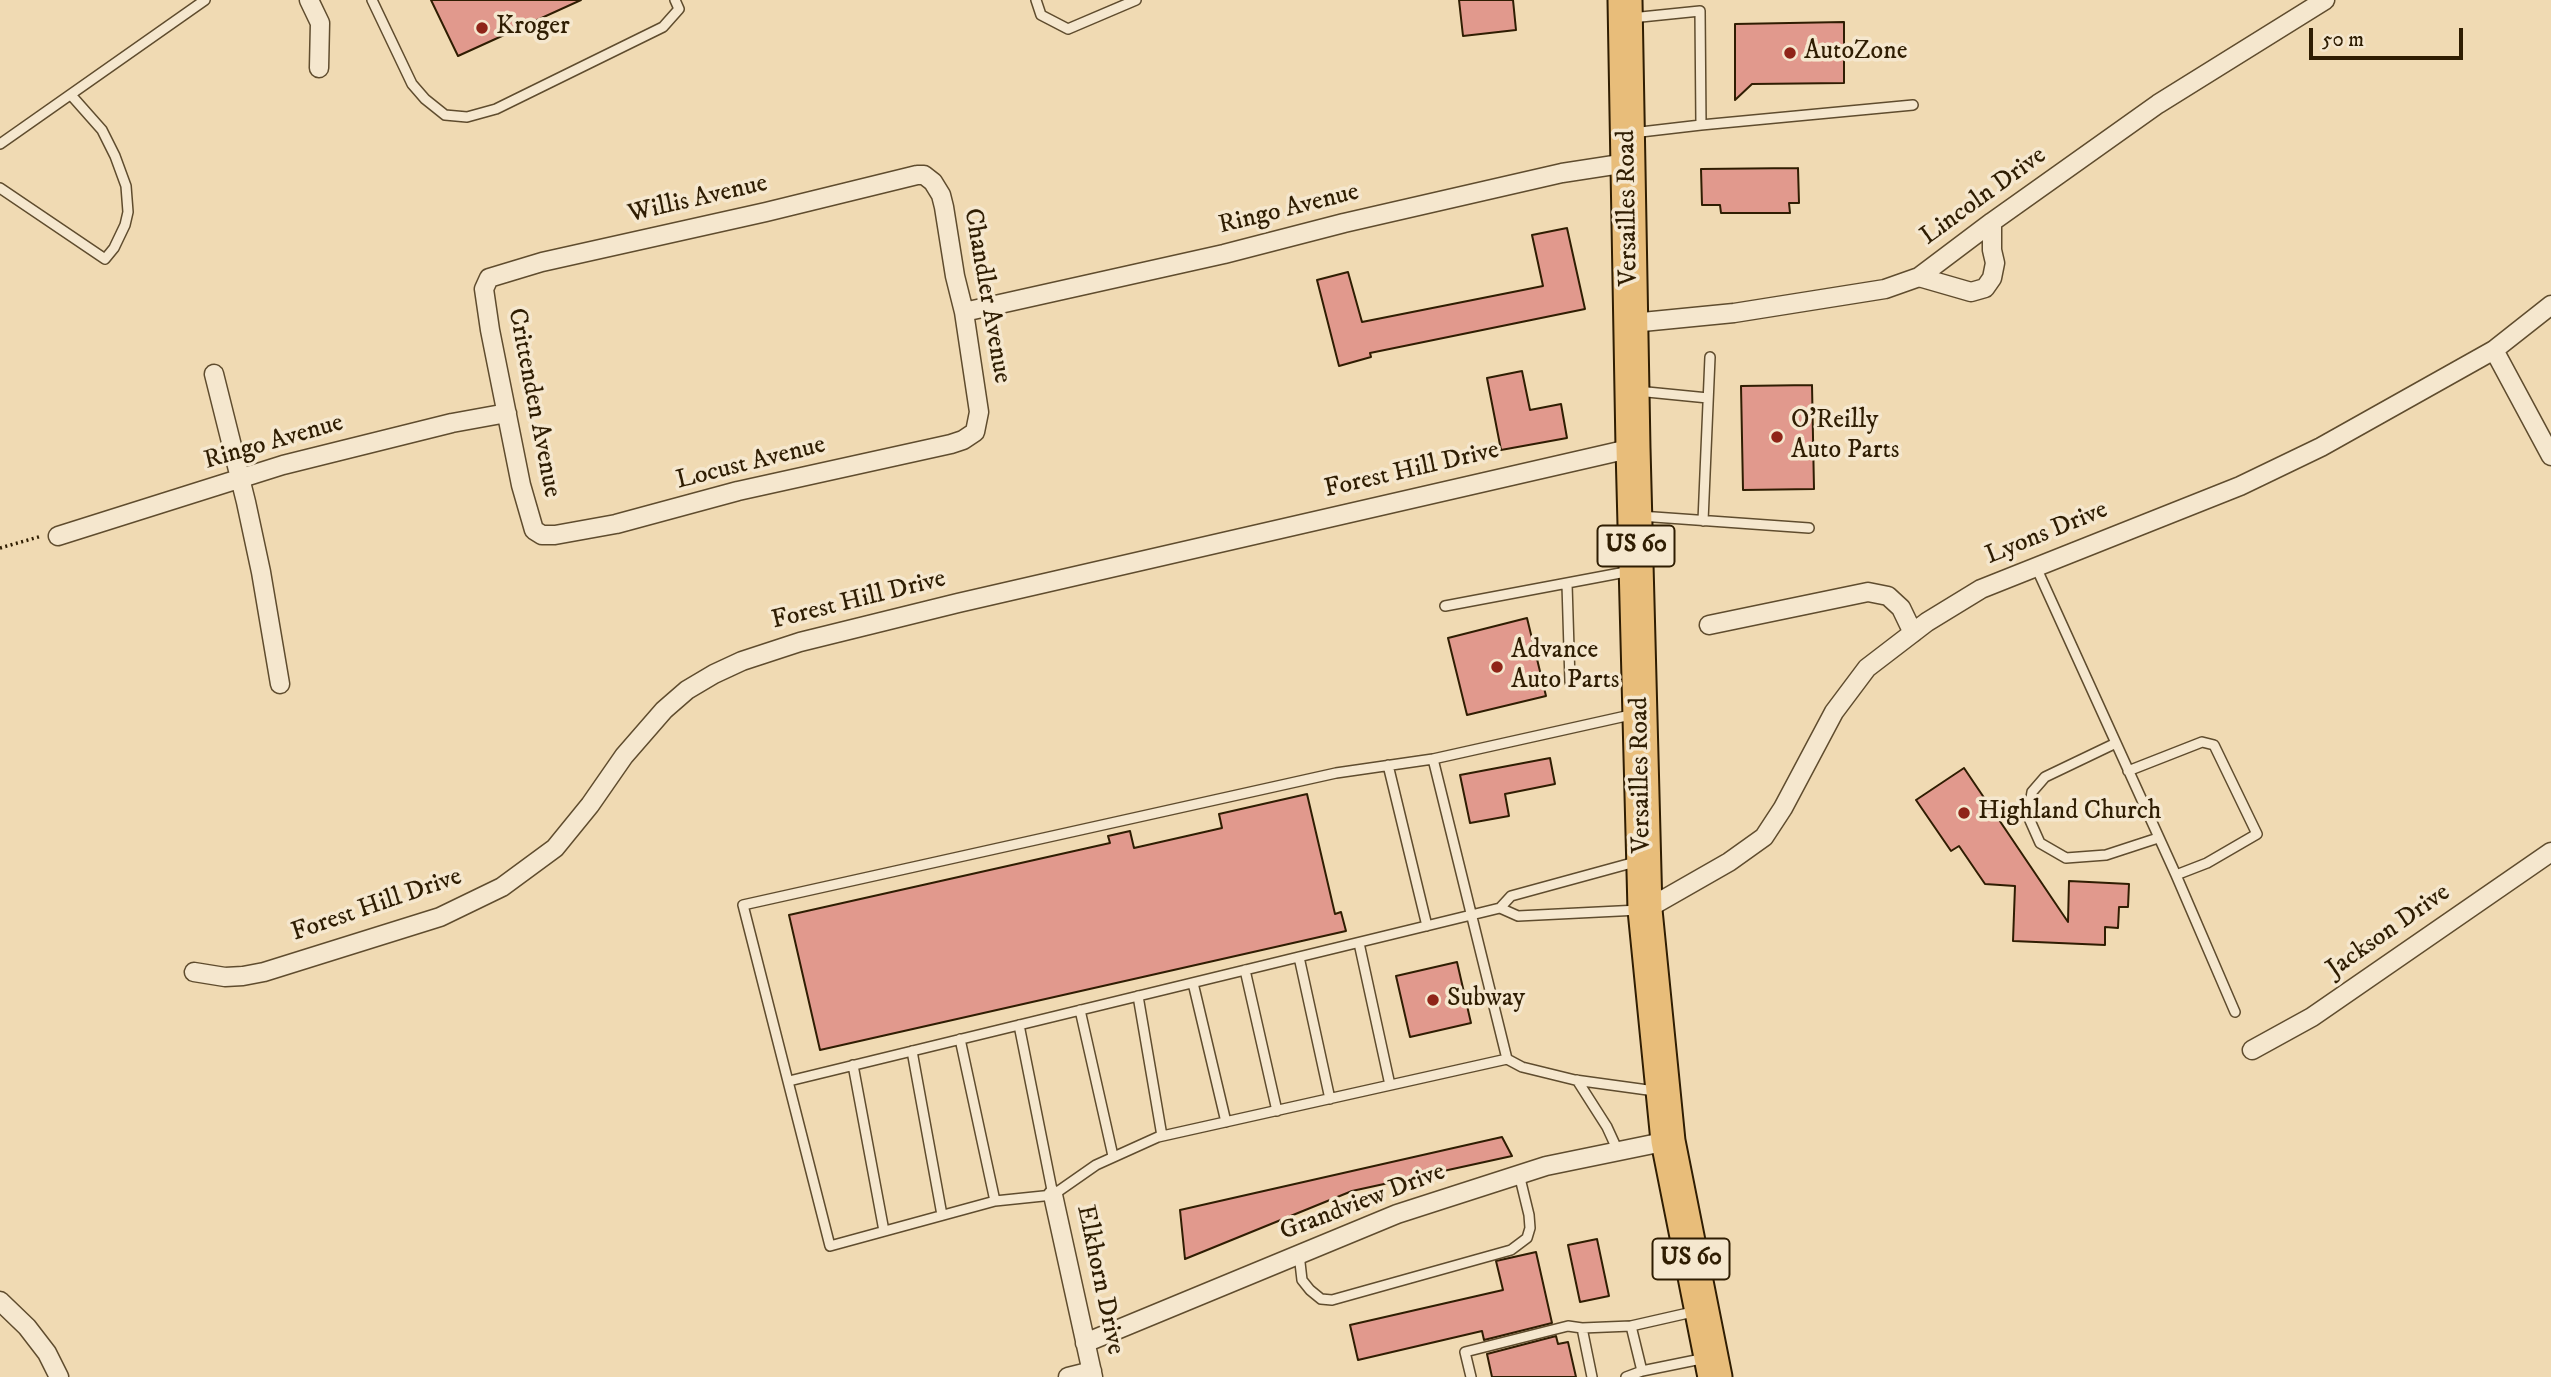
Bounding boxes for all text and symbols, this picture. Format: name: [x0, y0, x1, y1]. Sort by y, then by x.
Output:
place label: Kroger: [496, 12, 570, 44]
scale bar: [2313, 14, 2467, 58]
marker: Kroger: [474, 20, 490, 36]
text: 50 m: [2322, 27, 2364, 53]
place label: AutoZone: [1804, 37, 1907, 69]
marker: AutoZone: [1782, 45, 1798, 61]
street label: Versailles Road: [1612, 130, 1646, 286]
street label: Lincoln Drive: [1915, 141, 2053, 253]
street label: Willis Avenue: [625, 169, 771, 231]
street label: Ringo Avenue: [1216, 178, 1362, 242]
street label: Chandler Avenue: [955, 206, 1017, 386]
street label: Crittenden Avenue: [499, 306, 567, 500]
place label: O'Reilly Auto Parts: [1791, 406, 1899, 467]
street label: Ringo Avenue: [201, 408, 347, 478]
marker: O'Reilly Auto Parts: [1769, 429, 1785, 445]
street label: Locust Avenue: [673, 430, 829, 498]
street label: Forest Hill Drive: [1322, 436, 1502, 506]
street label: Lyons Drive: [1981, 495, 2113, 573]
road number: US 60: [1598, 526, 1674, 566]
street label: Forest Hill Drive: [769, 564, 949, 638]
place label: Advance Auto Parts: [1511, 636, 1619, 698]
marker: Advance Auto Parts: [1489, 659, 1505, 675]
street label: Versailles Road: [1625, 697, 1659, 853]
place label: Highland Church: [1978, 797, 2161, 829]
marker: Highland Church: [1956, 805, 1972, 821]
street label: Forest Hill Drive: [288, 862, 466, 950]
street label: Jackson Drive: [2321, 878, 2457, 986]
place label: Subway: [1447, 984, 1525, 1016]
marker: Subway: [1425, 992, 1441, 1008]
street label: Grandview Drive: [1276, 1157, 1450, 1249]
street label: Elkhorn Drive: [1068, 1202, 1130, 1358]
road number: US 60: [1652, 1238, 1730, 1280]

